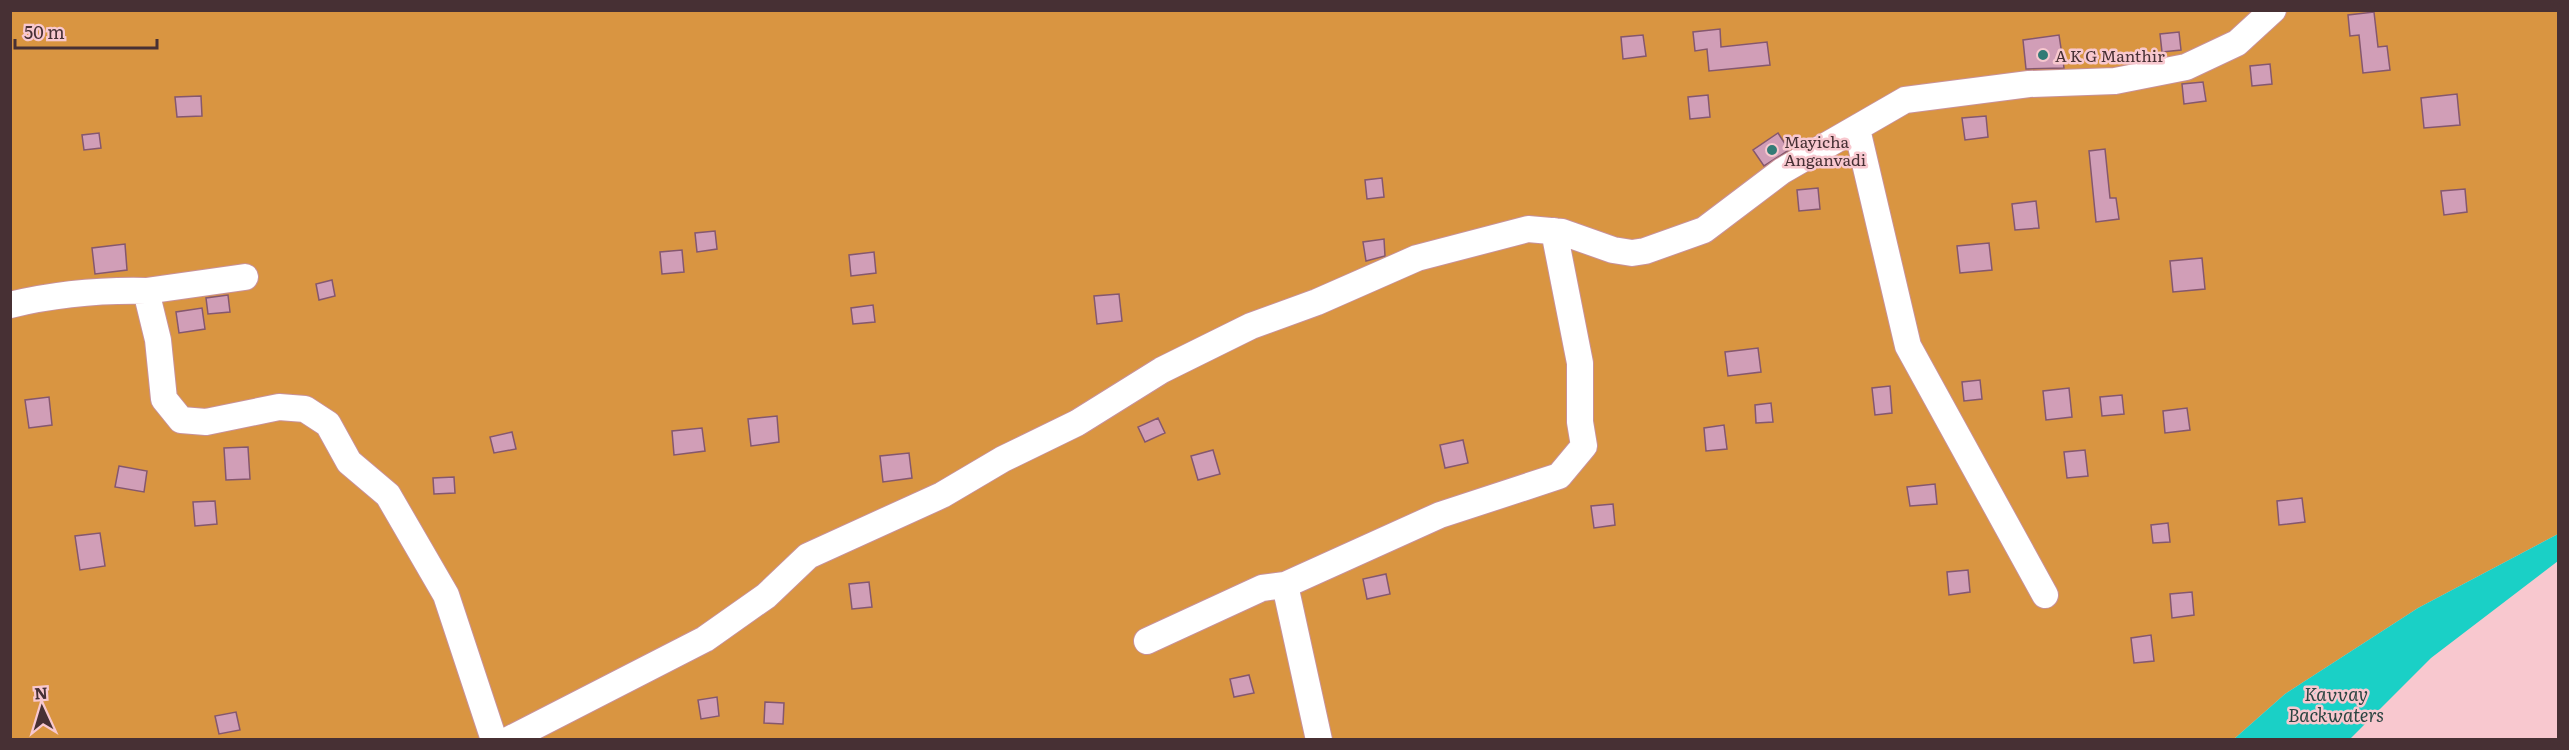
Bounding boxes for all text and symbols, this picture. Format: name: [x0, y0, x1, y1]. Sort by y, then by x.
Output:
scale bar: [15, 12, 158, 50]
text: 50 m: [24, 18, 65, 45]
place label: A K G Manthir: [2055, 43, 2165, 67]
marker: A K G Manthir: [2036, 48, 2050, 62]
place label: Mayicha Anganvadi: [1784, 129, 1866, 171]
marker: Mayicha Anganvadi: [1765, 143, 1779, 157]
north arrow: [12, 678, 72, 738]
text: N: [33, 680, 48, 704]
water label: Kavvay Backwaters: [2288, 680, 2384, 728]

